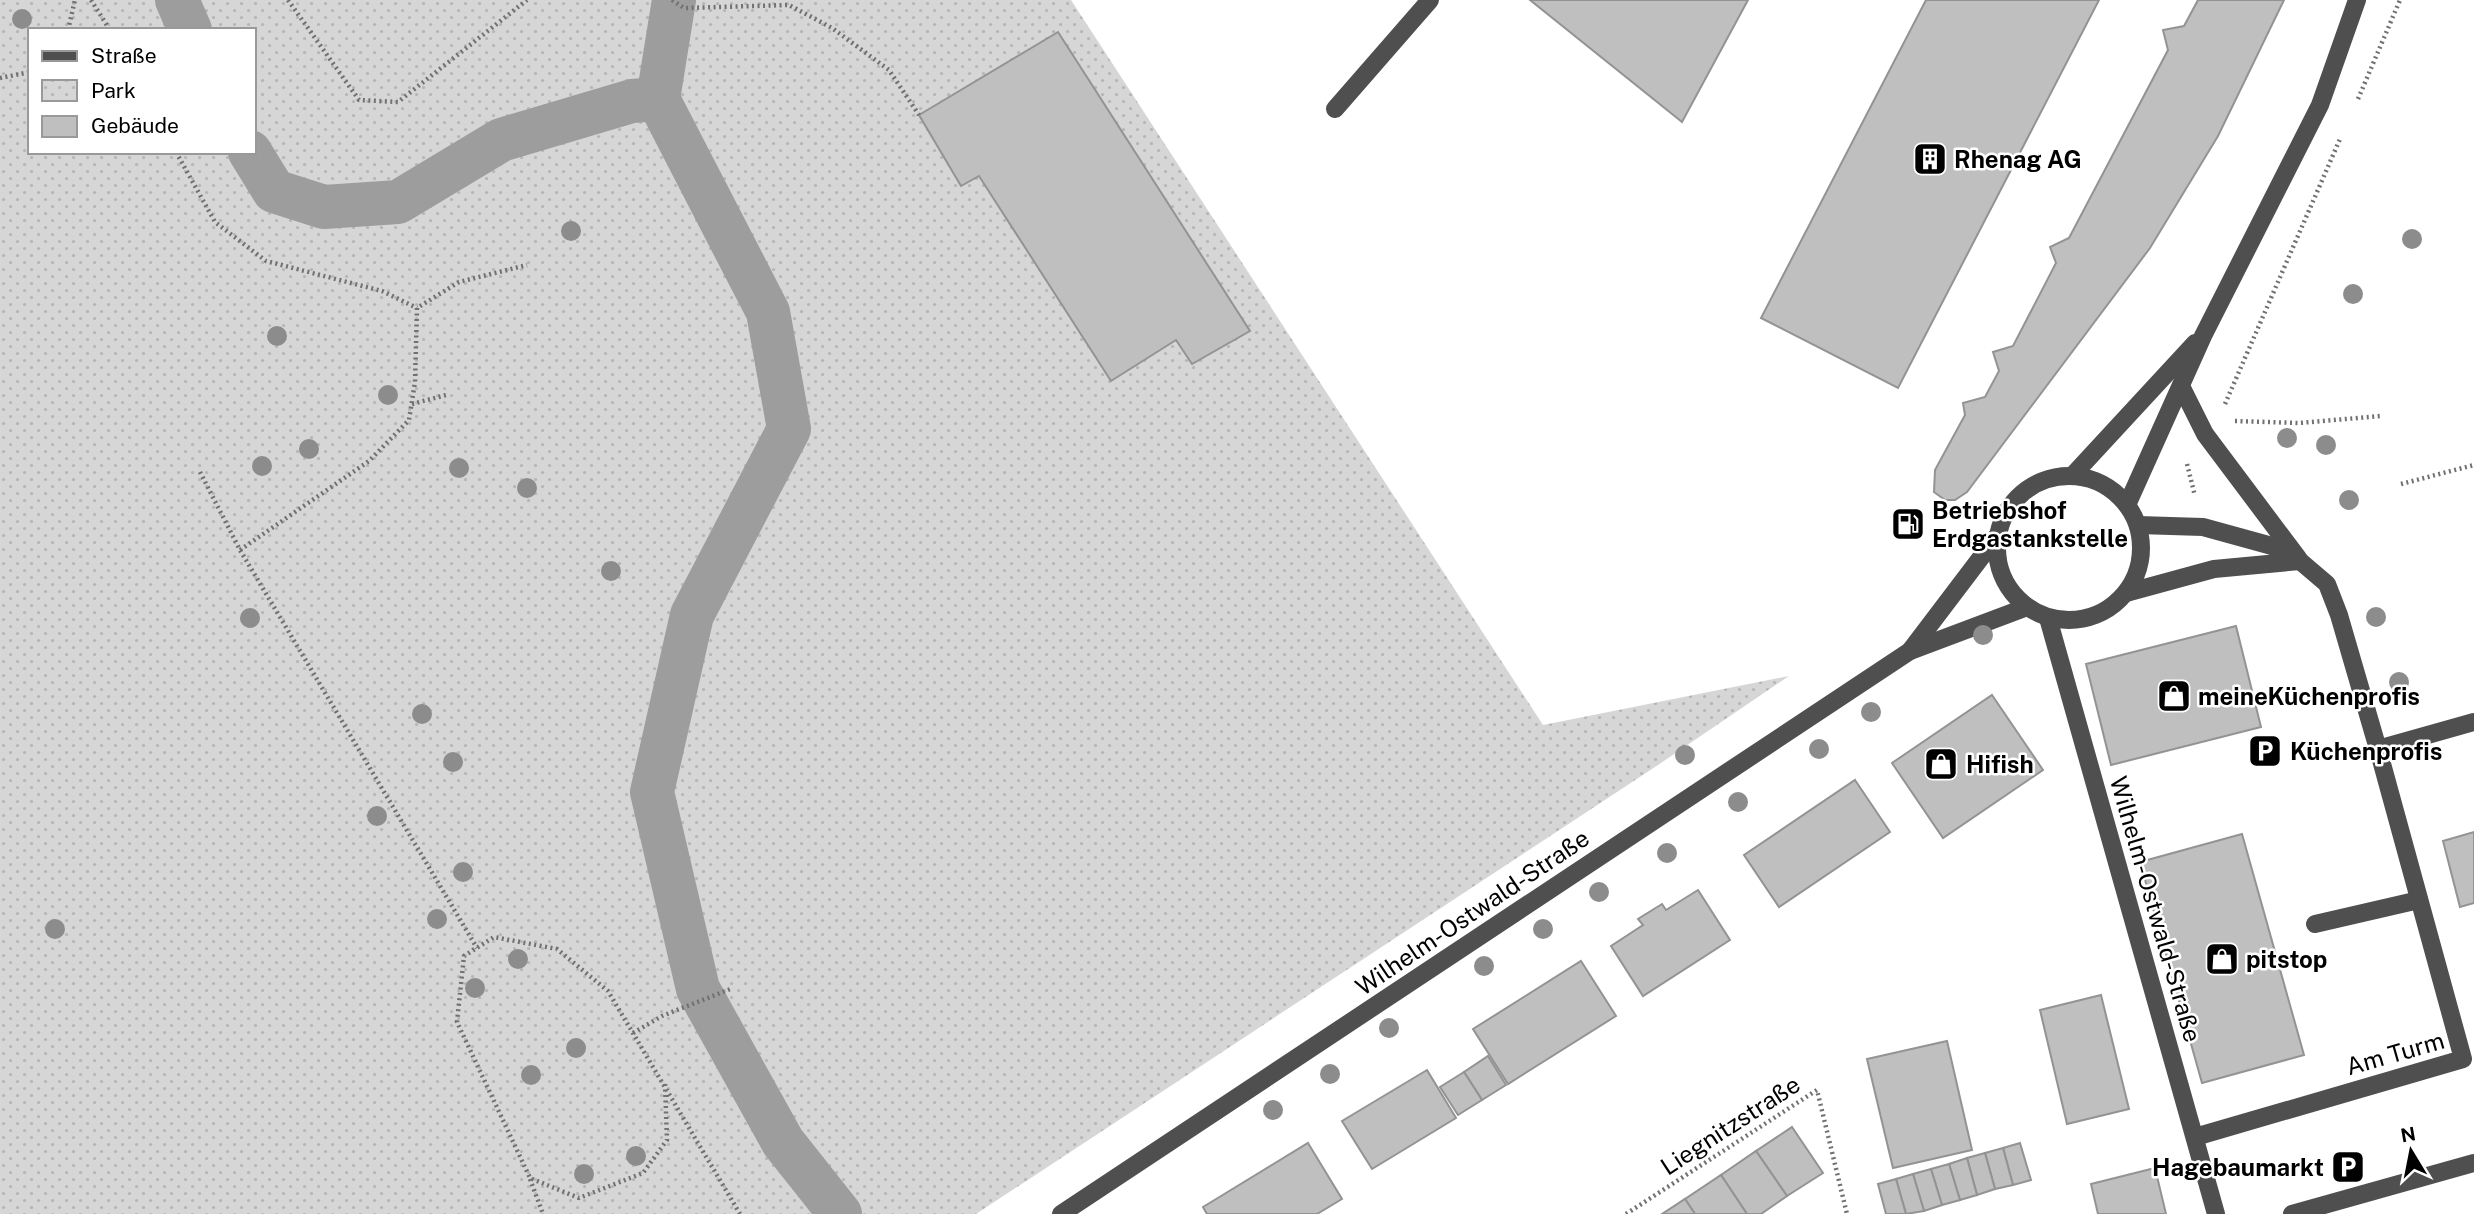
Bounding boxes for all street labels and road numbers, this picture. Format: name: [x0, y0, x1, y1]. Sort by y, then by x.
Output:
street label: Wilhelm-Ostwald-Straße: [2105, 773, 2207, 1045]
street label: Wilhelm-Ostwald-Straße: [1350, 823, 1594, 1001]
street label: Am Turm: [2343, 1026, 2447, 1080]
street label: Liegnitzstraße: [1655, 1070, 1805, 1180]

